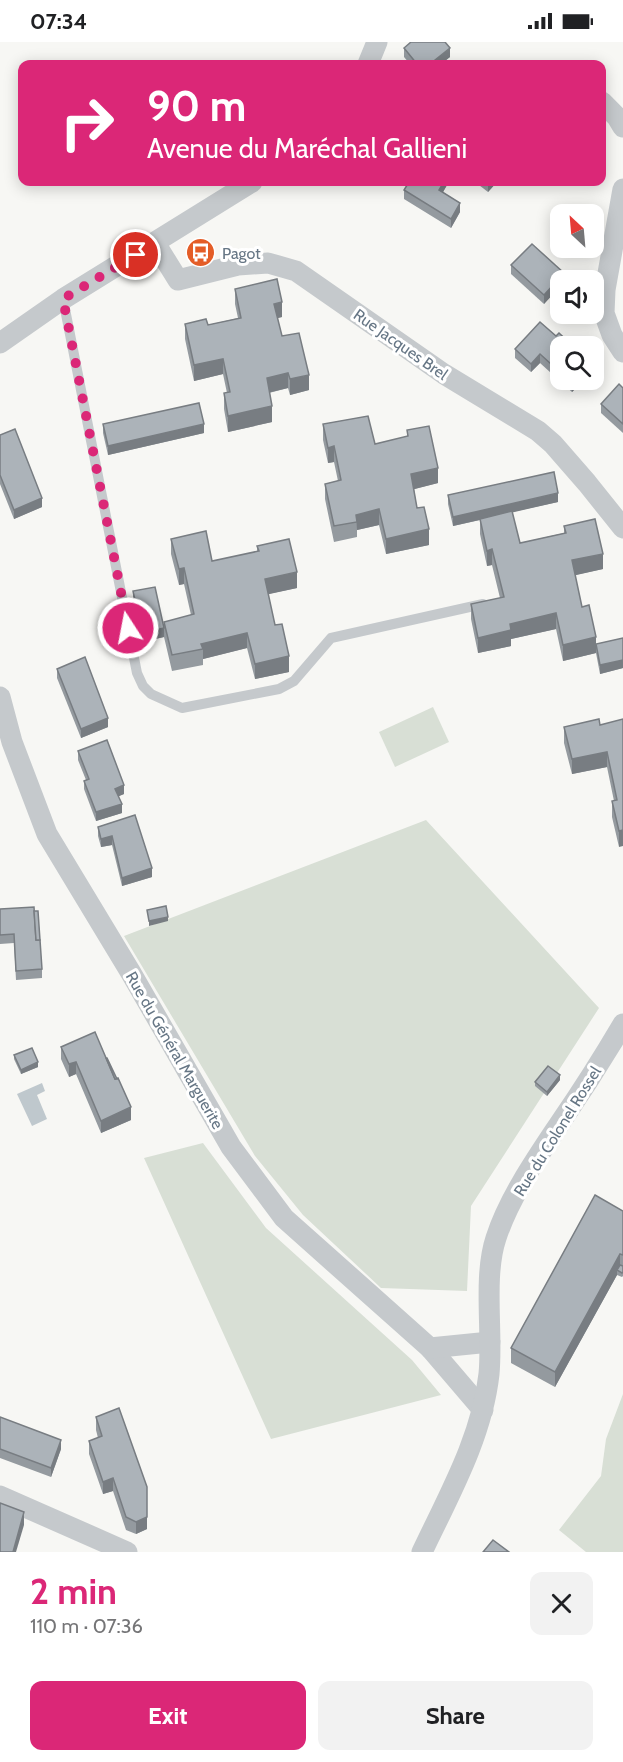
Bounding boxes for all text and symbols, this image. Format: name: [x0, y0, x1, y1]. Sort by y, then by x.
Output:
text: 07:34: [30, 8, 87, 35]
text: 90 m: [147, 80, 246, 132]
icon: right: [48, 84, 126, 162]
text: Avenue du Maréchal Gallieni: [147, 132, 467, 165]
north arrow: [550, 204, 604, 258]
map controls: [550, 204, 604, 390]
pin: [110, 229, 161, 280]
bus stop icon: Pagot: [185, 237, 217, 269]
icon: arrive: [119, 238, 152, 271]
place label: Pagot: [222, 244, 261, 263]
button: sound: [550, 270, 604, 324]
street label: Rue Jacques Brel: [350, 305, 452, 384]
button: search: [550, 336, 604, 390]
position arrow: [96, 596, 160, 660]
street label: Rue du Général Marguerite: [122, 968, 227, 1132]
street label: Rue du Colonel Rossel: [510, 1063, 605, 1200]
text: 2 min: [30, 1569, 117, 1613]
button: close: [530, 1572, 593, 1635]
text: 110 m · 07:36: [30, 1614, 143, 1638]
button: Exit: [30, 1681, 306, 1750]
button: Share: [318, 1681, 593, 1750]

